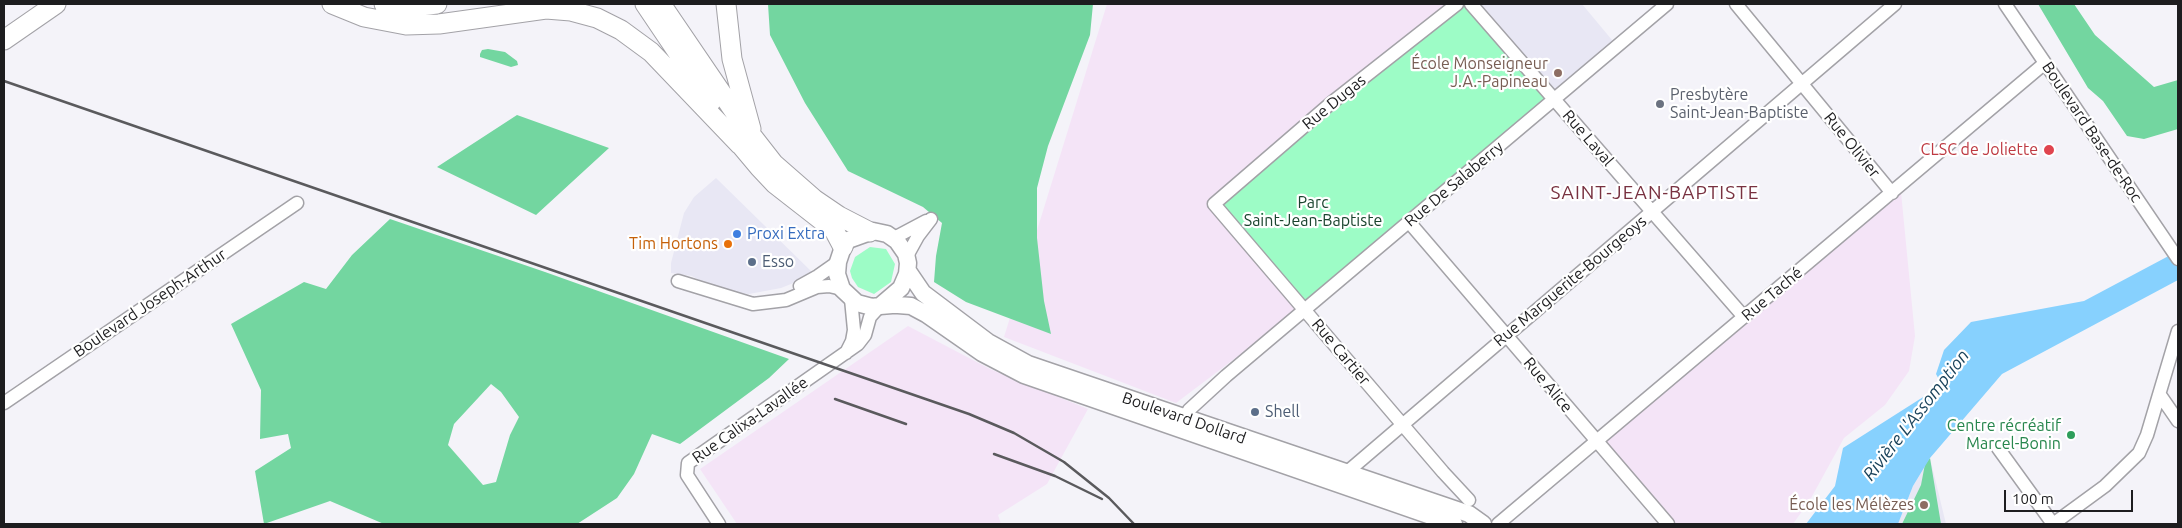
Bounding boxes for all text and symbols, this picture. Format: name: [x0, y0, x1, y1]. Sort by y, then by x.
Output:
place label: École Monseigneur J.A.-Papineau: [1411, 54, 1548, 92]
street label: Boulevard Base-de-Roc: [2038, 58, 2146, 206]
marker: École Monseigneur J.A.-Papineau: [1552, 67, 1564, 79]
street label: Rue Dugas: [1298, 70, 1370, 134]
place label: Presbytère Saint-Jean-Baptiste: [1670, 85, 1809, 123]
marker: Presbytère Saint-Jean-Baptiste: [1654, 98, 1666, 110]
street label: Rue Laval: [1558, 106, 1618, 170]
street label: Rue Olivier: [1820, 108, 1884, 182]
street label: Rue De Salaberry: [1401, 137, 1507, 231]
place label: CLSC de Joliette: [1921, 140, 2038, 160]
marker: CLSC de Joliette: [2042, 143, 2056, 157]
district label: SAINT-JEAN-BAPTISTE: [1548, 182, 1762, 204]
park label: Parc Saint-Jean-Baptiste: [1244, 193, 1382, 231]
street label: Rue Marguerite-Bourgeoys: [1490, 212, 1650, 350]
place label: Proxi Extra: [747, 224, 825, 244]
marker: Proxi Extra: [731, 228, 743, 240]
place label: Tim Hortons: [629, 234, 718, 254]
marker: Tim Hortons: [722, 238, 734, 250]
street label: Boulevard Joseph-Arthur: [70, 245, 230, 361]
place label: Esso: [762, 252, 794, 272]
marker: Esso: [746, 256, 758, 268]
street label: Rue Taché: [1738, 263, 1806, 325]
street label: Rue Cartier: [1308, 315, 1374, 389]
water label: Rivière L'Assomption: [1858, 345, 1974, 485]
street label: Rue Alice: [1519, 353, 1577, 417]
street label: Rue Calixa-Lavallée: [688, 373, 812, 467]
street label: Boulevard Dollard: [1120, 388, 1248, 448]
place label: Shell: [1265, 402, 1300, 422]
marker: Shell: [1249, 406, 1261, 418]
place label: Centre récréatif Marcel-Bonin: [1947, 416, 2061, 454]
marker: Centre récréatif Marcel-Bonin: [2065, 429, 2077, 441]
scale bar: [2007, 480, 2136, 512]
text: 100 m: [2012, 490, 2054, 507]
place label: École les Mélèzes: [1789, 495, 1914, 515]
marker: École les Mélèzes: [1918, 499, 1930, 511]

